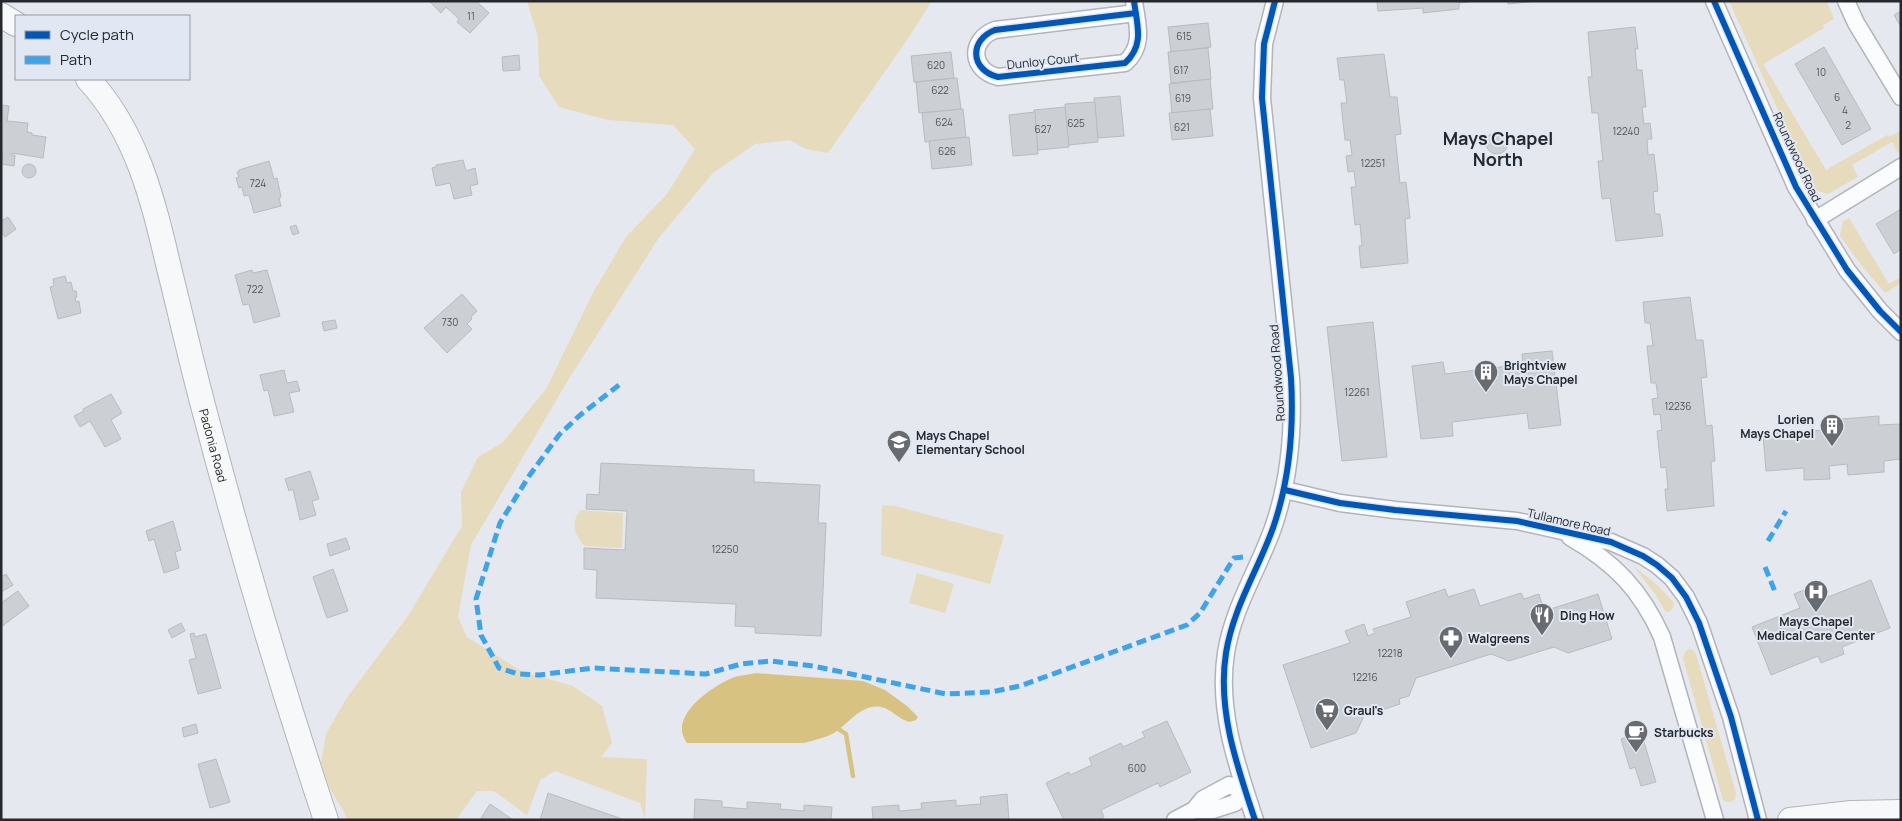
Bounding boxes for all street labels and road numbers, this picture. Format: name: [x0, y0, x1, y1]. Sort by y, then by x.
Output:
street label: Dunloy Court: [1006, 49, 1080, 73]
street label: Roundwood Road: [1769, 109, 1825, 205]
street label: Roundwood Road: [1265, 324, 1289, 422]
street label: Padonia Road: [196, 407, 232, 484]
street label: Tullamore Road: [1526, 504, 1612, 540]

